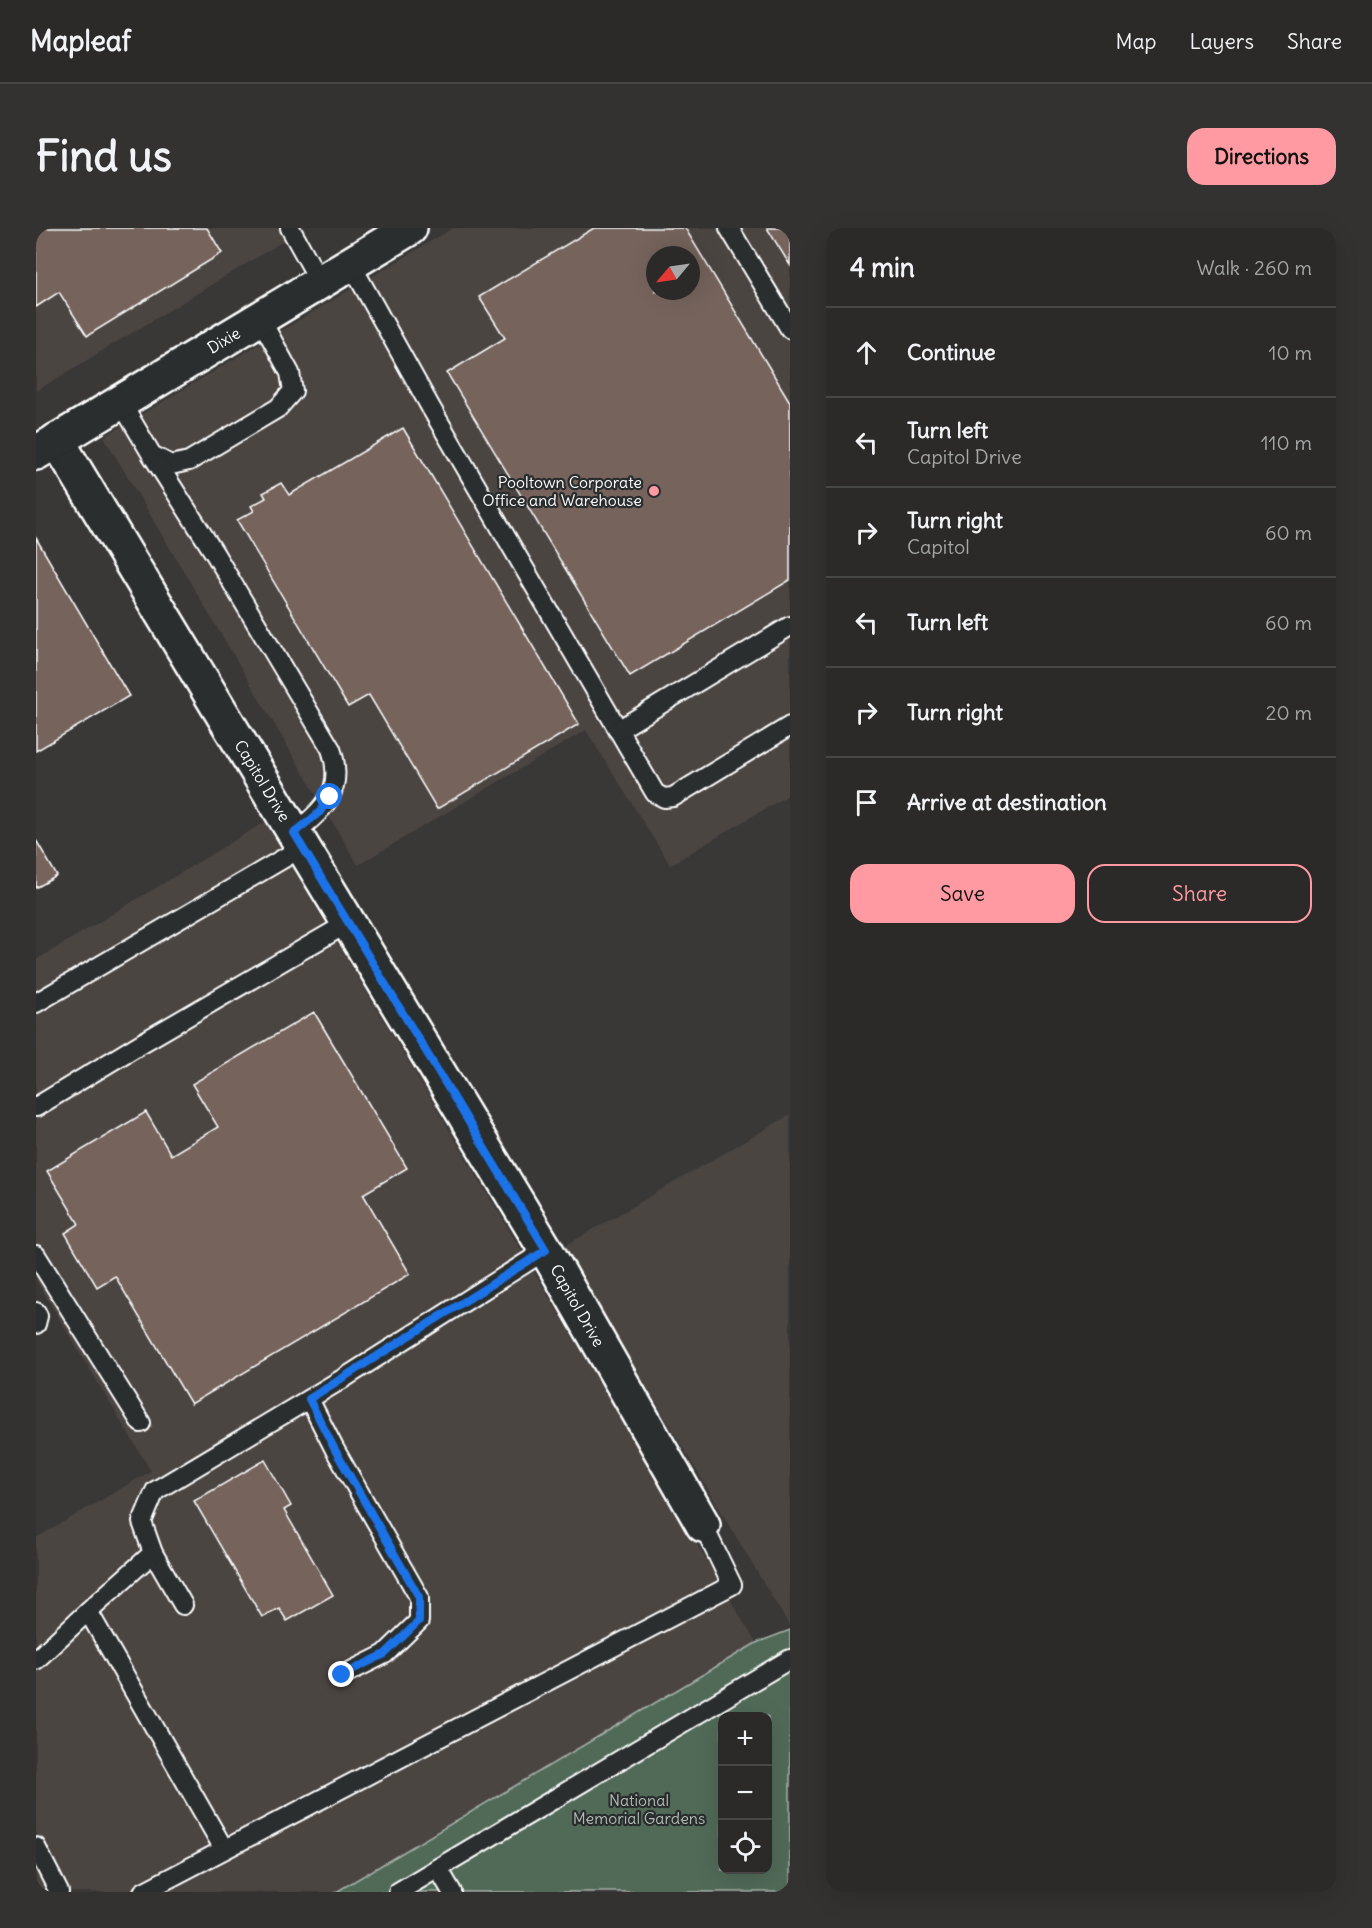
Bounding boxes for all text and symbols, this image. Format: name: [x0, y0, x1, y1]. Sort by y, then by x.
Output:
text: Mapleaf: [30, 23, 131, 59]
text: Map: [1116, 28, 1156, 55]
text: Layers: [1189, 28, 1254, 55]
text: Share: [1287, 28, 1342, 55]
button: Directions: [1187, 128, 1336, 185]
text: Find us: [36, 130, 172, 182]
north arrow: [646, 246, 700, 300]
text: 4 min: [850, 251, 915, 284]
text: Walk · 260 m: [1196, 255, 1312, 280]
street label: Dixie: [203, 323, 244, 358]
icon: ahead: [850, 336, 883, 369]
text: Continue: [907, 338, 996, 366]
text: 10 m: [1269, 340, 1312, 365]
text: Turn left: [907, 416, 988, 444]
icon: left: [850, 426, 883, 459]
text: 110 m: [1261, 430, 1312, 455]
text: Capitol Drive: [907, 444, 1022, 469]
place label: Pooltown Corporate Office and Warehouse: [482, 472, 642, 510]
marker: Pooltown Corporate Office and Warehouse: [647, 484, 661, 498]
text: Turn right: [907, 506, 1003, 534]
icon: right: [850, 516, 883, 549]
text: 60 m: [1265, 520, 1312, 545]
text: Capitol: [907, 534, 970, 559]
icon: left: [850, 606, 883, 639]
text: Turn left: [907, 608, 988, 636]
text: 60 m: [1265, 610, 1312, 635]
icon: right: [850, 696, 883, 729]
text: Turn right: [907, 698, 1003, 726]
text: 20 m: [1266, 700, 1312, 725]
street label: Capitol Drive: [230, 736, 295, 825]
route start: [316, 783, 342, 809]
icon: arrive: [850, 786, 883, 819]
text: Arrive at destination: [907, 788, 1107, 816]
button: Save: [850, 864, 1075, 923]
button: Share: [1087, 864, 1312, 923]
street label: Capitol Drive: [546, 1261, 609, 1350]
route end: [328, 1661, 354, 1687]
map controls: [718, 1712, 772, 1874]
button: +: [718, 1712, 772, 1766]
button: −: [718, 1766, 772, 1820]
park label: National Memorial Gardens: [573, 1790, 705, 1828]
button: locate: [718, 1820, 772, 1874]

